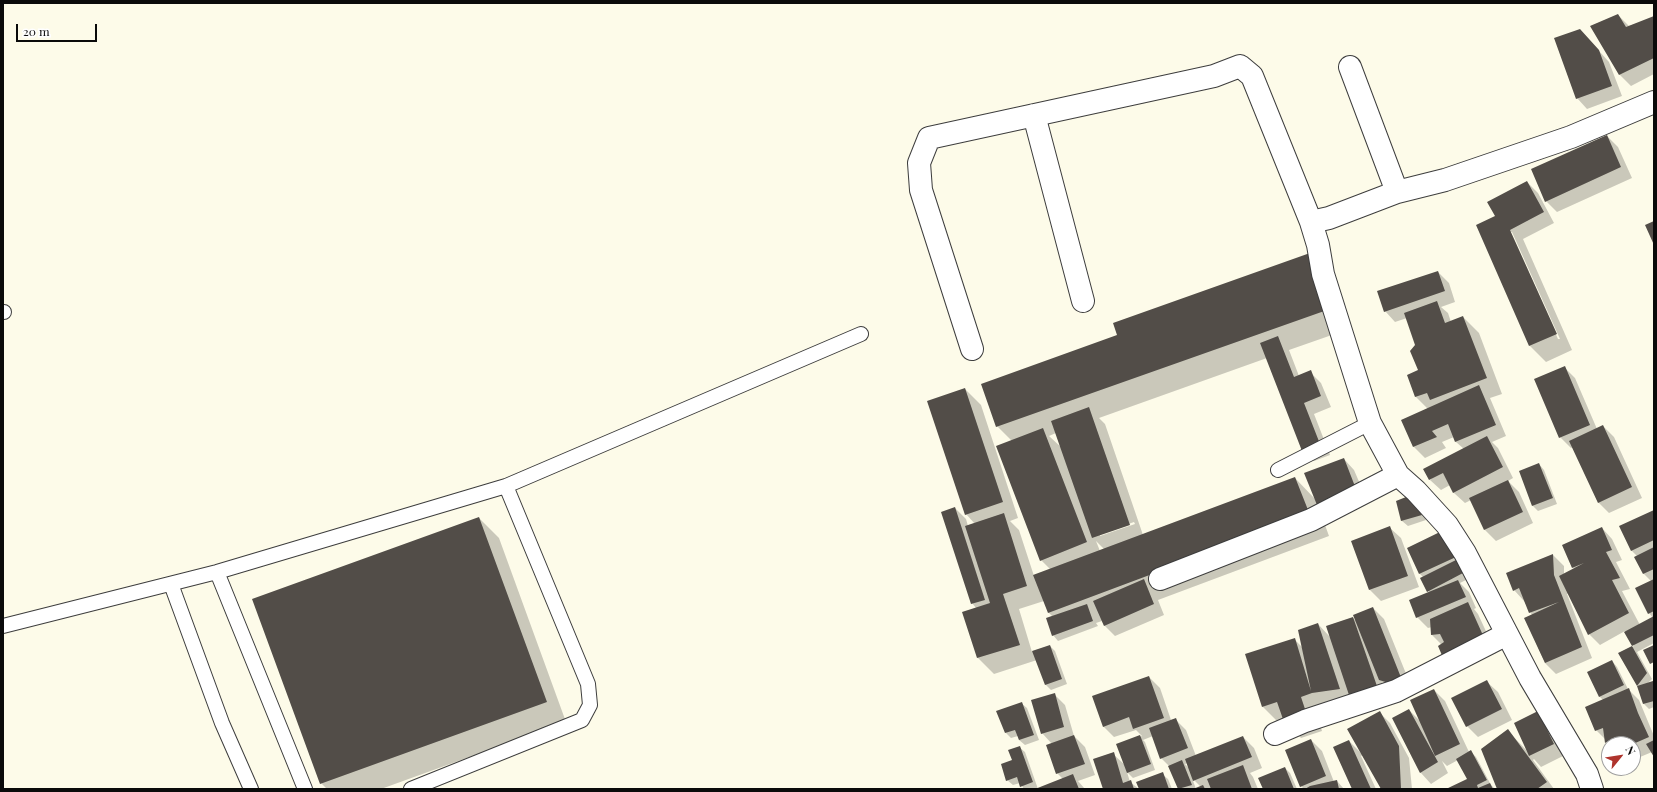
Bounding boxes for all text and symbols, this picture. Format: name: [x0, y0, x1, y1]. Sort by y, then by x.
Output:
scale bar: [18, 16, 99, 42]
text: 20 m: [23, 23, 50, 39]
north arrow: [1601, 736, 1641, 776]
text: N: [1622, 743, 1639, 757]

